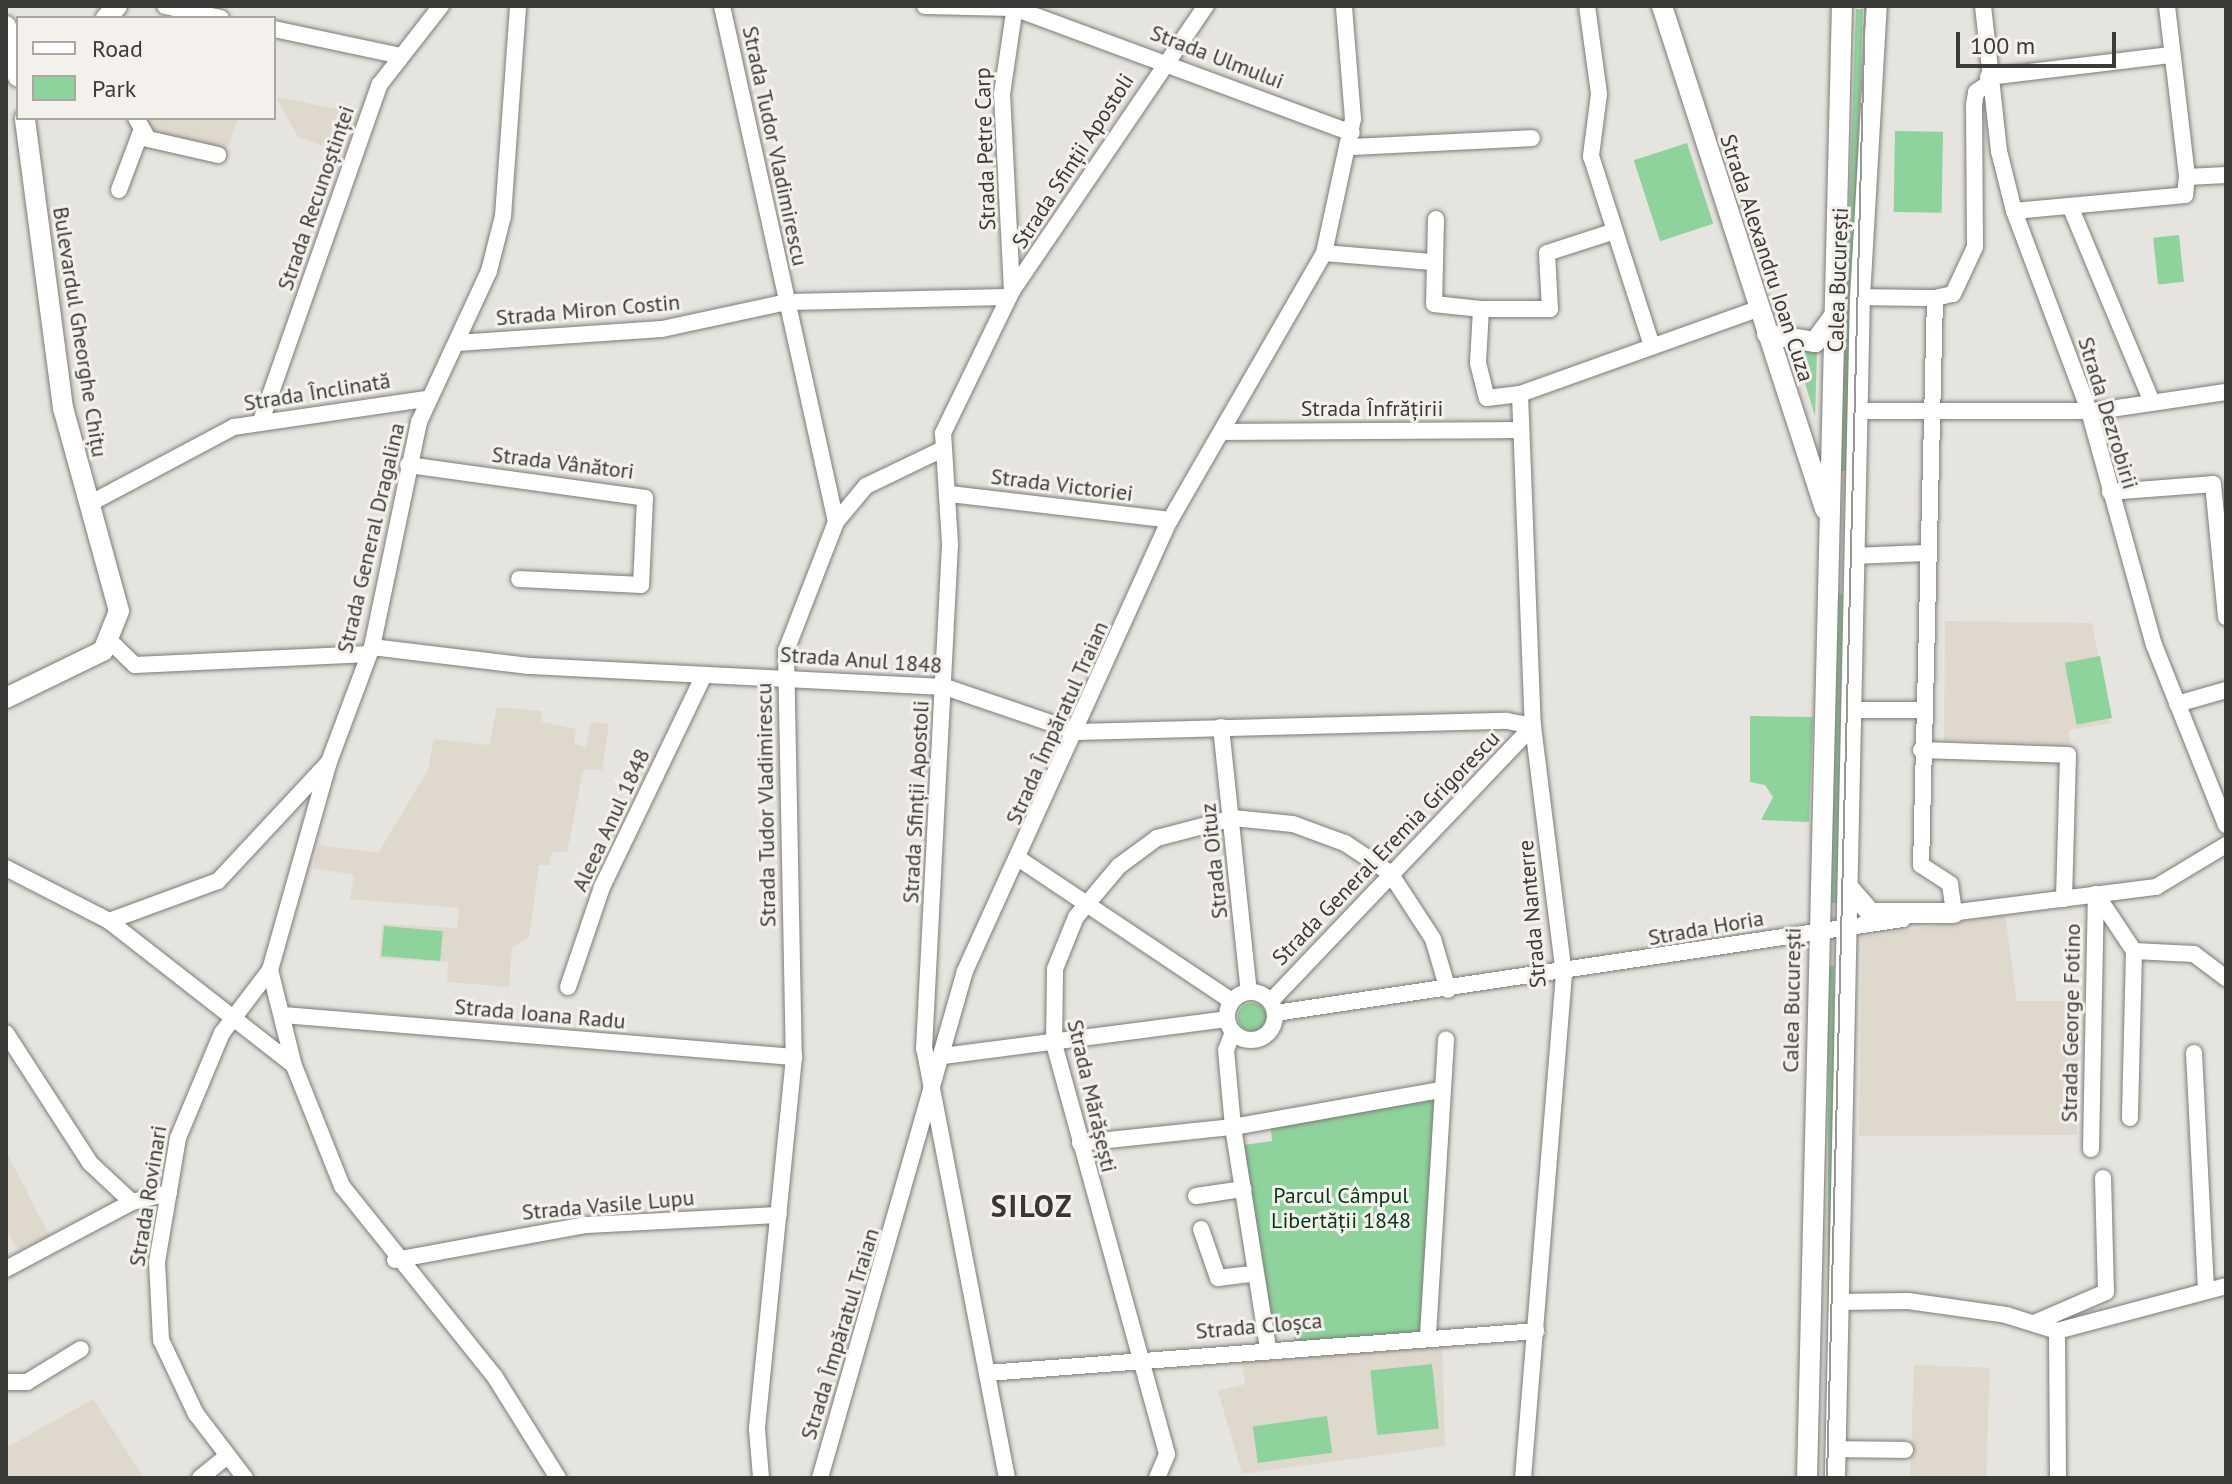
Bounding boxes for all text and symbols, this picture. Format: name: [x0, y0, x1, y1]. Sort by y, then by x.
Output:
legend: [16, 16, 276, 120]
scale bar: [1960, 16, 2120, 66]
street label: Strada Ulmului: [1147, 19, 1287, 95]
street label: Strada Tudor Vladimirescu: [737, 23, 813, 269]
text: 100 m: [1970, 30, 2035, 61]
text: Road: [92, 33, 143, 64]
street label: Strada Petre Carp: [969, 67, 1001, 231]
street label: Strada Sfinții Apostoli: [1006, 68, 1140, 254]
text: Park: [92, 73, 136, 104]
street label: Strada Recunoștinței: [272, 102, 360, 294]
street label: Strada Alexandru Ioan Cuza: [1714, 131, 1820, 385]
street label: Bulevardul Gheorghe Chițu: [47, 205, 113, 459]
street label: Calea București: [1822, 207, 1854, 353]
street label: Strada Miron Costin: [495, 289, 681, 331]
street label: Strada Dezrobirii: [2072, 334, 2144, 492]
street label: Strada Înclinată: [242, 367, 392, 417]
street label: Strada Înfrățirii: [1301, 396, 1443, 422]
street label: Strada General Dragalina: [332, 420, 410, 656]
street label: Strada Vânători: [490, 441, 636, 485]
street label: Strada Victoriei: [989, 463, 1135, 507]
street label: Strada Împăratul Traian: [1000, 617, 1114, 829]
street label: Strada Anul 1848: [779, 641, 943, 679]
street label: Strada Tudor Vladimirescu: [751, 682, 781, 928]
street label: Strada Sfinții Apostoli: [897, 699, 935, 905]
street label: Strada General Eremia Grigorescu: [1267, 725, 1505, 971]
street label: Aleea Anul 1848: [566, 744, 656, 896]
street label: Strada Oituz: [1195, 802, 1233, 920]
street label: Strada Nanterre: [1512, 839, 1552, 989]
street label: Strada Horia: [1646, 905, 1766, 951]
street label: Strada George Fotino: [2056, 923, 2086, 1123]
street label: Calea București: [1778, 927, 1806, 1073]
street label: Strada Ioana Radu: [453, 993, 627, 1035]
street label: Strada Mărășești: [1062, 1017, 1122, 1175]
street label: Strada Rovinari: [124, 1124, 172, 1268]
park label: Parcul Câmpul Libertății 1848: [1271, 1182, 1411, 1234]
street label: Strada Vasile Lupu: [520, 1184, 696, 1226]
district label: SILOZ: [991, 1188, 1073, 1224]
street label: Strada Împăratul Traian: [795, 1225, 885, 1443]
street label: Strada Cloșca: [1195, 1307, 1323, 1345]

